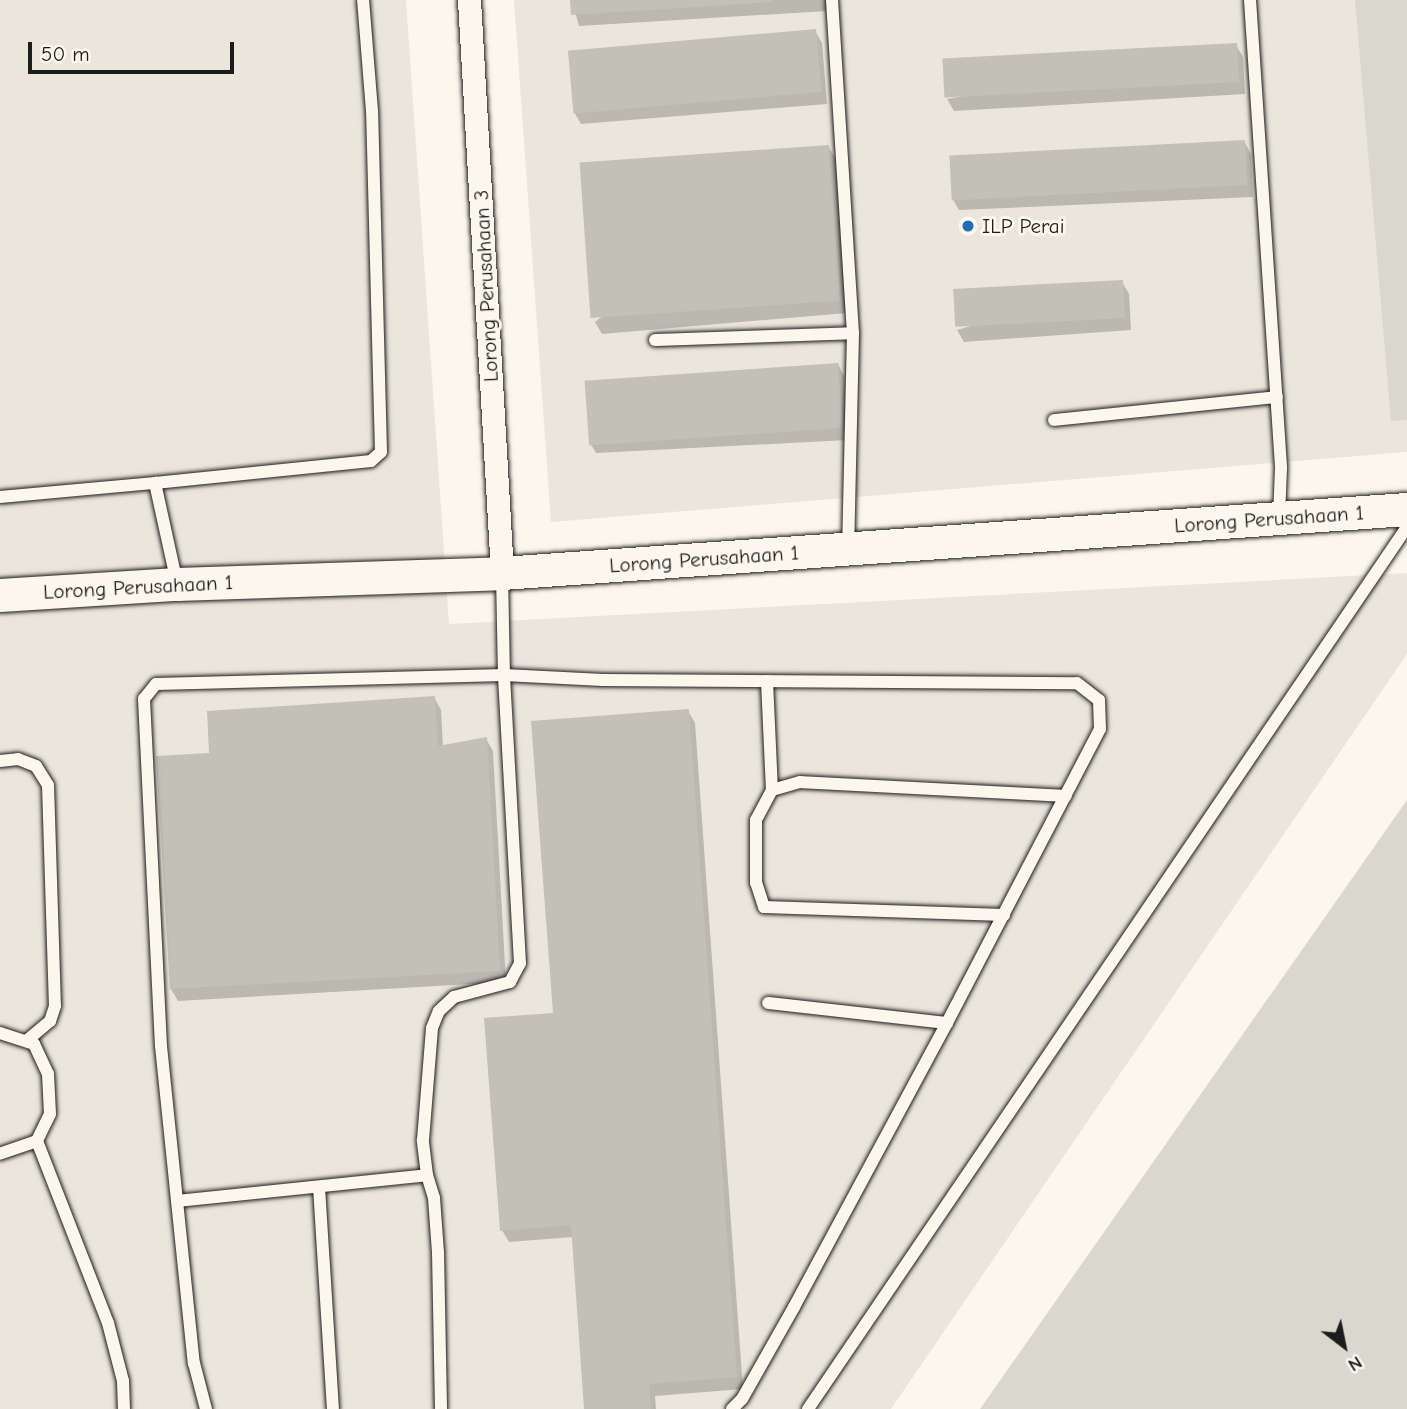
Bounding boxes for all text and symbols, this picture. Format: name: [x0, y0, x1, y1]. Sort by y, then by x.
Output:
scale bar: [32, 28, 238, 72]
text: 50 m: [41, 42, 90, 66]
street label: Lorong Perusahaan 3: [468, 189, 504, 383]
place label: ILP Perai: [982, 213, 1064, 239]
marker: ILP Perai: [960, 218, 976, 234]
street label: Lorong Perusahaan 1: [1173, 500, 1365, 538]
street label: Lorong Perusahaan 1: [608, 540, 800, 578]
street label: Lorong Perusahaan 1: [42, 569, 234, 605]
north arrow: [1309, 1311, 1379, 1381]
text: N: [1344, 1351, 1366, 1376]

